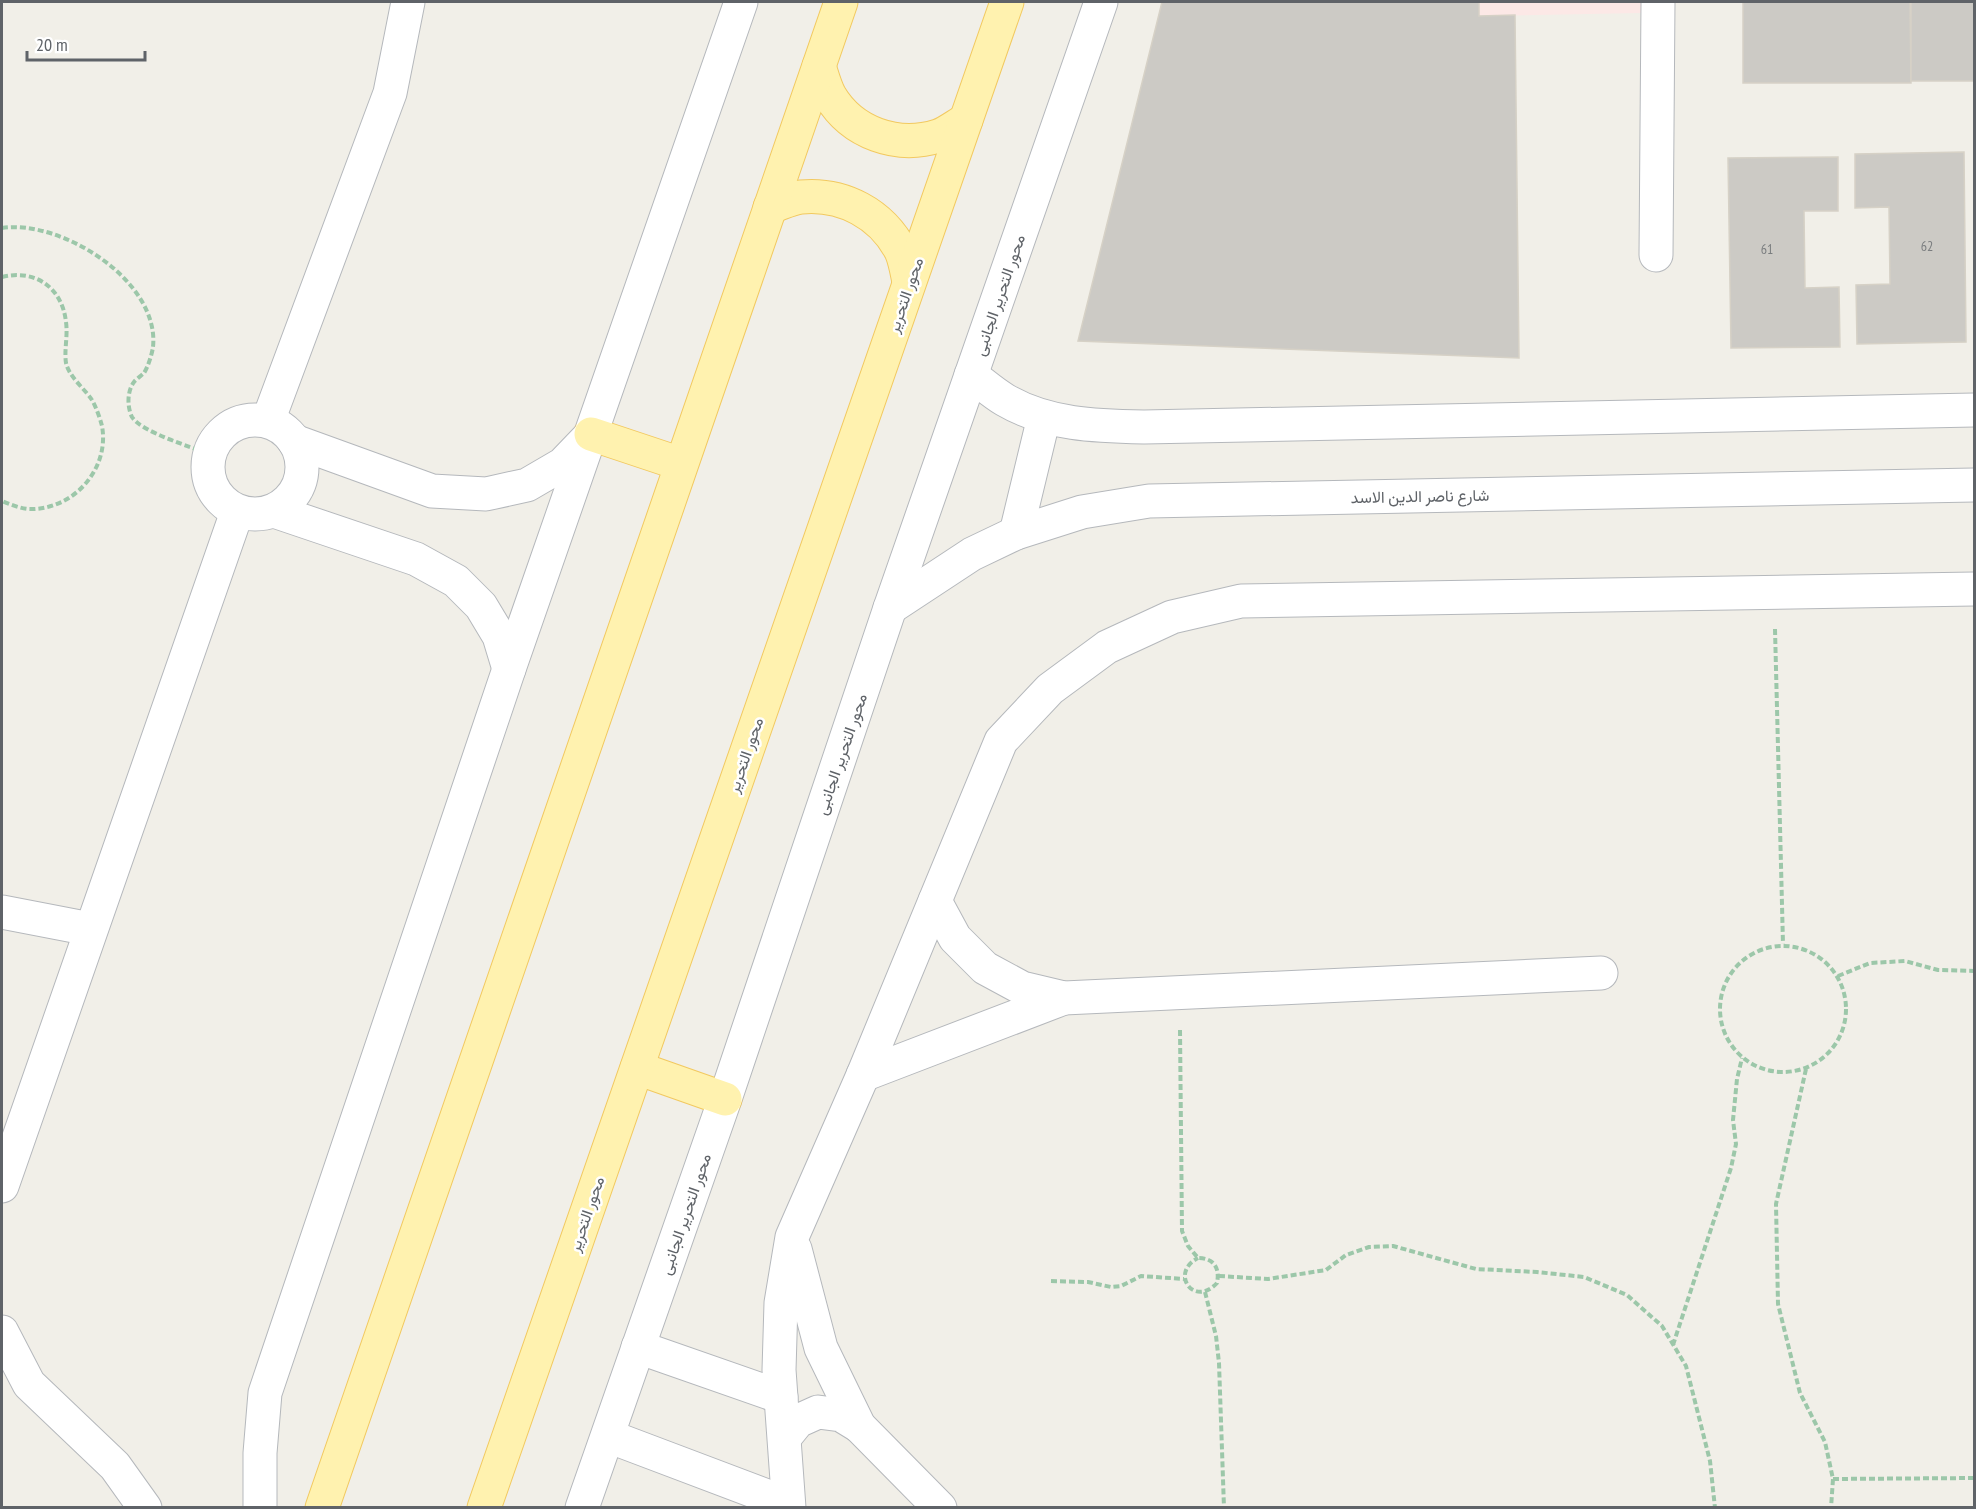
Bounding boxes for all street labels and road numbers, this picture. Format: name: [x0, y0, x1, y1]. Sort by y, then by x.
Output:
street label: محور التحرير الجانبى: [969, 232, 1030, 359]
street label: محور التحرير: [882, 255, 928, 337]
street label: شارع ناصر الدين الاسد: [1351, 485, 1489, 509]
street label: محور التحرير الجانبى: [811, 691, 872, 818]
street label: محور التحرير: [722, 715, 768, 797]
street label: محور التحرير الجانبى: [655, 1151, 716, 1278]
street label: محور التحرير: [563, 1174, 609, 1256]

